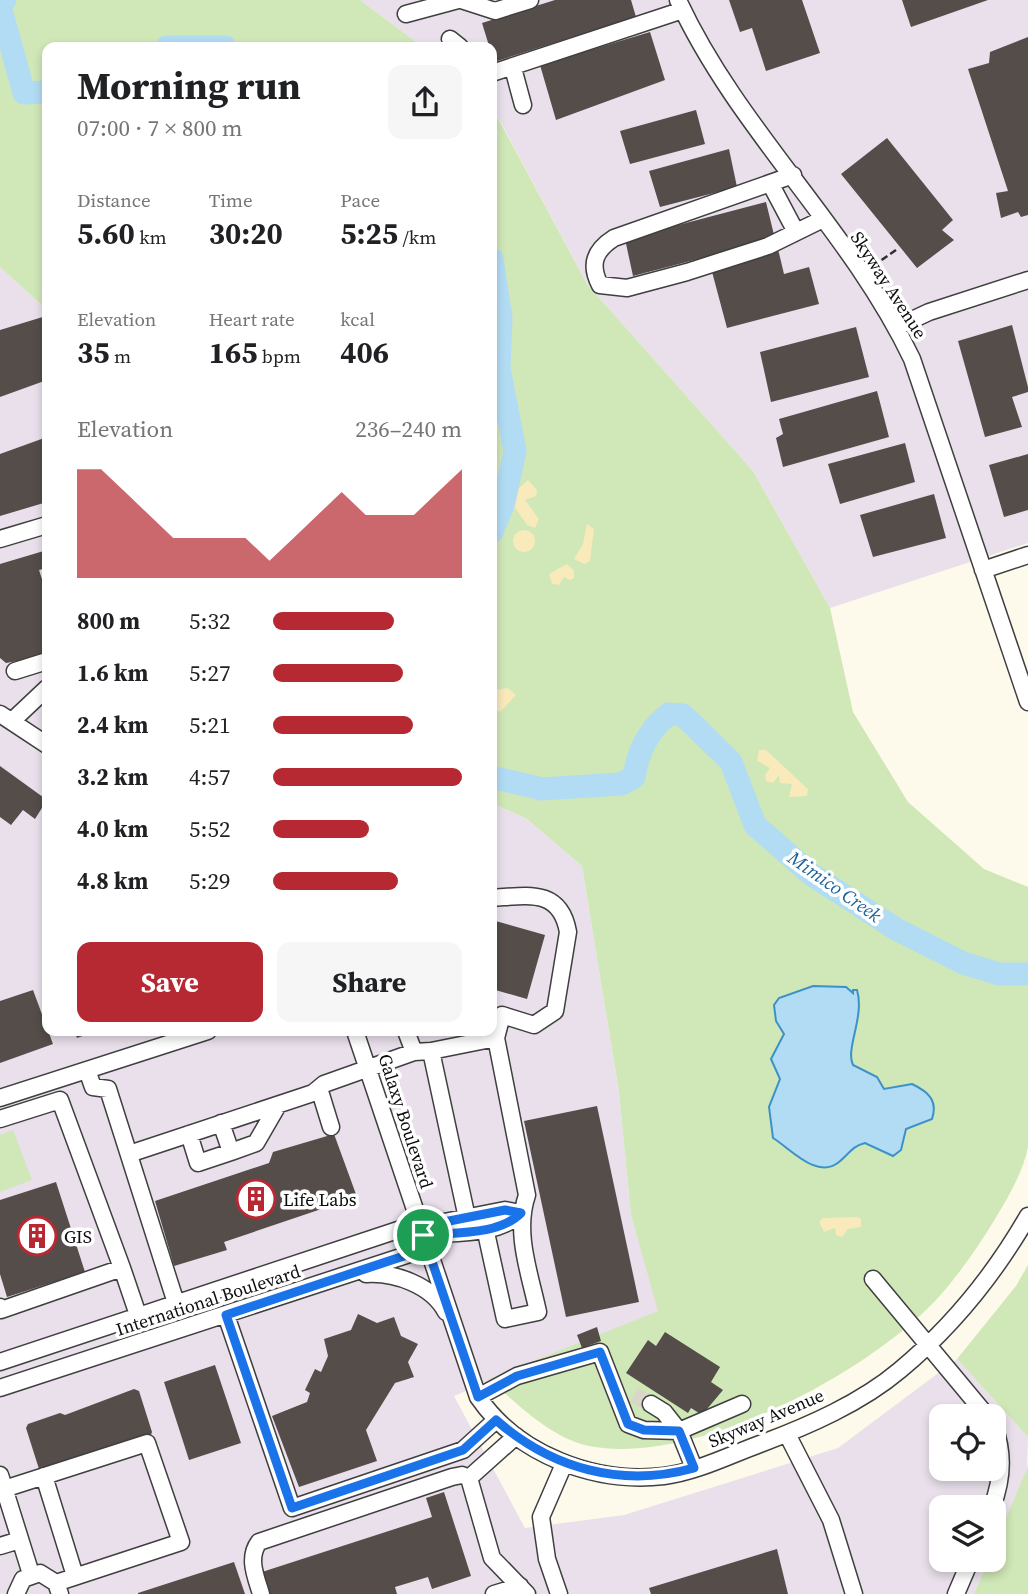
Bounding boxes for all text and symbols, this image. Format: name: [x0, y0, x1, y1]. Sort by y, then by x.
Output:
text: Morning run: [77, 60, 301, 112]
button: share: [388, 65, 462, 139]
text: 07:00 · 7 × 800 m: [77, 112, 243, 144]
text: Distance: [77, 187, 151, 213]
text: Time: [209, 187, 253, 213]
text: Pace: [340, 187, 380, 213]
text: 5.60: [77, 213, 135, 254]
text: 30:20: [209, 213, 283, 254]
text: 5:25: [340, 213, 398, 254]
text: km: [135, 224, 167, 250]
text: /km: [398, 224, 436, 250]
street label: Skyway Avenue: [845, 227, 933, 343]
text: Elevation: [77, 306, 156, 332]
text: Heart rate: [209, 306, 295, 332]
text: kcal: [340, 306, 375, 332]
text: 35: [77, 332, 110, 373]
text: 165: [209, 332, 257, 373]
text: 406: [340, 332, 389, 373]
text: m: [110, 343, 131, 369]
text: bpm: [257, 343, 301, 369]
text: Elevation: [77, 413, 173, 445]
text: 236–240 m: [355, 413, 462, 445]
text: 800 m: [77, 605, 140, 637]
text: 5:32: [189, 605, 230, 637]
text: 1.6 km: [77, 657, 148, 689]
text: 5:27: [189, 657, 230, 689]
text: 2.4 km: [77, 709, 148, 741]
text: 5:21: [189, 709, 230, 741]
text: 3.2 km: [77, 761, 148, 793]
text: 4:57: [189, 761, 230, 793]
text: 4.0 km: [77, 813, 148, 845]
text: 5:52: [189, 813, 230, 845]
water label: Mimico Creek: [782, 844, 887, 928]
text: 4.8 km: [77, 865, 148, 897]
text: 5:29: [189, 865, 230, 897]
button: Save: [77, 942, 263, 1022]
button: Share: [277, 942, 462, 1022]
street label: Galaxy Boulevard: [372, 1051, 440, 1191]
building icon: Life Labs: [235, 1178, 277, 1220]
place label: Life Labs: [283, 1187, 357, 1212]
pin: [393, 1205, 453, 1265]
building icon: GIS: [16, 1215, 58, 1257]
icon: arrive: [404, 1216, 442, 1254]
place label: GIS: [64, 1224, 92, 1249]
street label: International Boulevard: [113, 1258, 303, 1342]
street label: Skyway Avenue: [704, 1382, 828, 1454]
map controls: [929, 1404, 1006, 1572]
button: locate: [929, 1404, 1006, 1481]
button: layers: [929, 1495, 1006, 1572]

